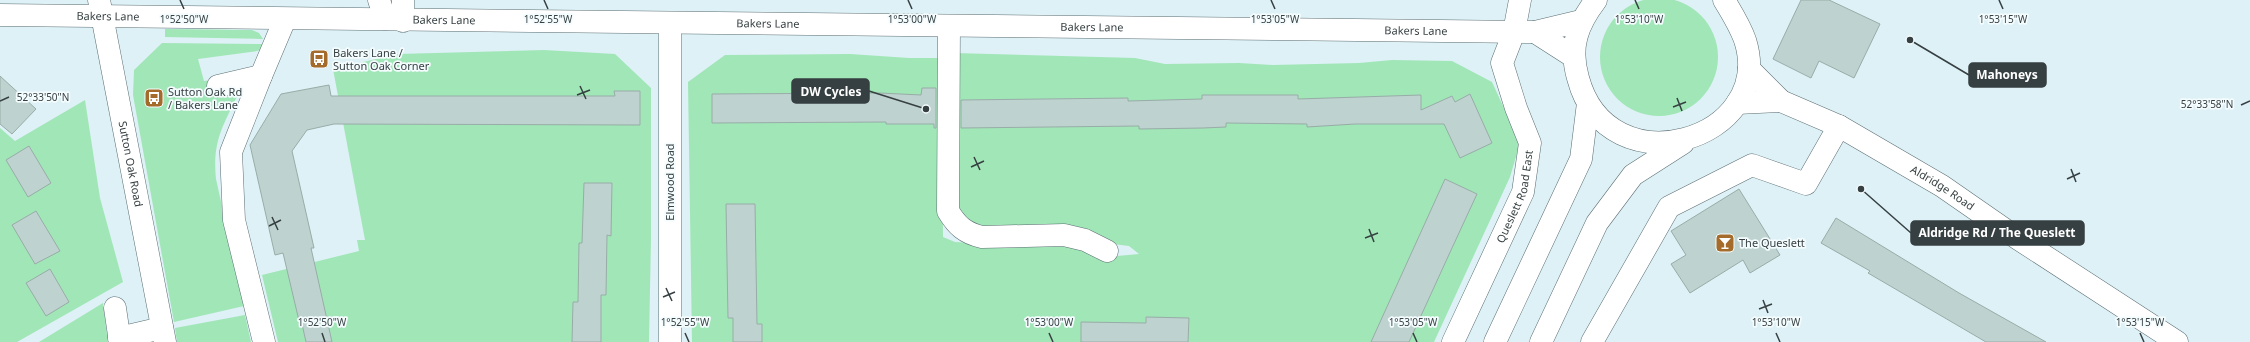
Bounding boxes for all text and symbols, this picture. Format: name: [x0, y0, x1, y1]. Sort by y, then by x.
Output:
street label: Bakers Lane: [76, 8, 140, 24]
text: 1°52'50"W: [160, 12, 209, 26]
street label: Bakers Lane: [412, 12, 476, 27]
text: 1°52'55"W: [524, 12, 573, 26]
text: 1°53'00"W: [888, 12, 937, 26]
text: 1°53'05"W: [1251, 12, 1300, 26]
text: 1°53'10"W: [1615, 12, 1664, 26]
text: 1°53'15"W: [1979, 12, 2028, 26]
street label: Bakers Lane: [736, 15, 800, 31]
street label: Bakers Lane: [1060, 19, 1124, 34]
street label: Bakers Lane: [1384, 22, 1448, 38]
place label: Bakers Lane / Sutton Oak Corner: [333, 45, 430, 73]
bus stop icon: Bakers Lane / Sutton Oak Corner: [308, 48, 330, 70]
callout: Mahoneys: [1969, 63, 2046, 87]
text: Mahoneys: [1976, 66, 2038, 83]
callout: DW Cycles: [792, 79, 869, 103]
text: DW Cycles: [801, 83, 861, 100]
place label: Sutton Oak Rd / Bakers Lane: [168, 84, 242, 112]
bus stop icon: Sutton Oak Rd / Bakers Lane: [143, 87, 165, 109]
text: 52°33'50"N: [17, 90, 69, 104]
text: 52°33'58"N: [2181, 97, 2233, 111]
street label: Sutton Oak Road: [116, 120, 147, 208]
street label: Elmwood Road: [662, 143, 677, 221]
street label: Queslett Road East: [1492, 149, 1536, 245]
street label: Aldridge Road: [1908, 161, 1978, 213]
callout: Aldridge Rd / The Queslett: [1911, 221, 2084, 245]
text: Aldridge Rd / The Queslett: [1918, 224, 2076, 241]
bar icon: The Queslett: [1714, 232, 1736, 254]
place label: The Queslett: [1739, 235, 1805, 250]
text: 1°52'50"W: [298, 315, 347, 329]
text: 1°52'55"W: [661, 315, 710, 329]
text: 1°53'00"W: [1025, 315, 1074, 329]
text: 1°53'05"W: [1389, 315, 1438, 329]
text: 1°53'10"W: [1752, 315, 1801, 329]
text: 1°53'15"W: [2116, 315, 2165, 329]

